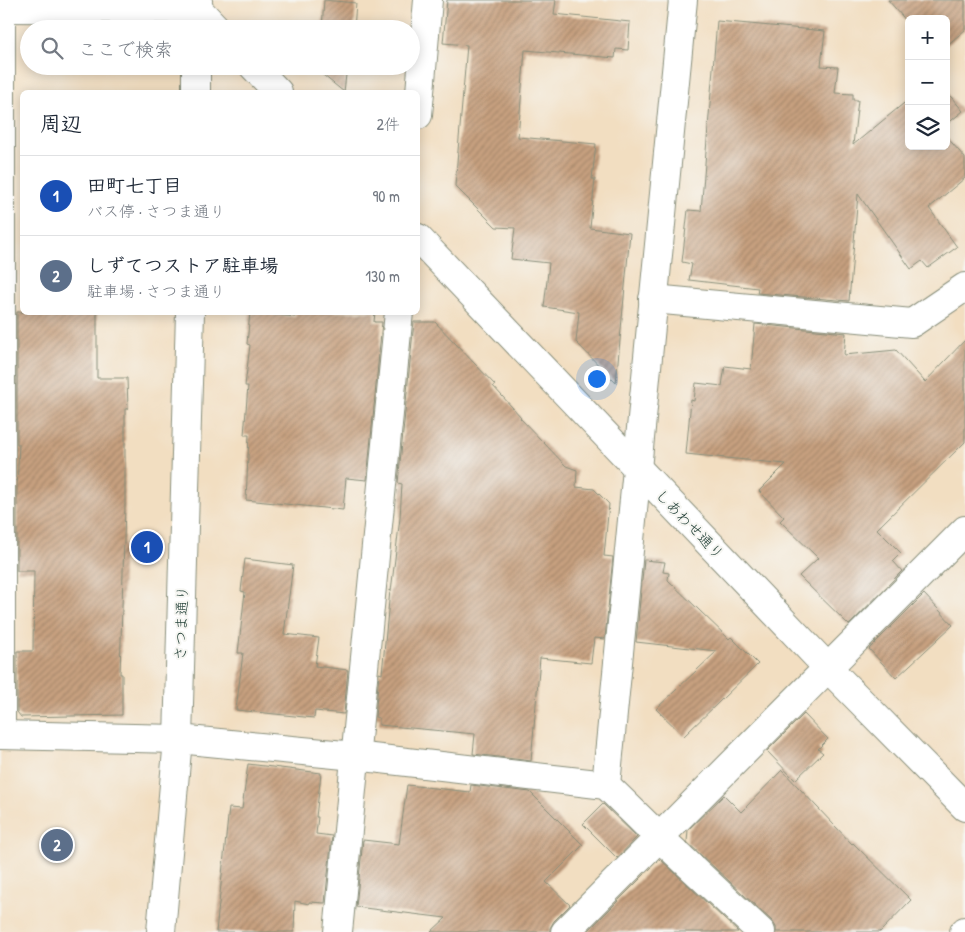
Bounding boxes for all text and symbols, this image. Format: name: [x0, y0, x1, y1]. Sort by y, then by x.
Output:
map controls: [905, 15, 950, 150]
button: +: [905, 15, 950, 60]
search box: [20, 20, 420, 75]
icon: search: [38, 34, 66, 62]
text: ここで検索: [78, 36, 173, 62]
button: −: [905, 60, 950, 105]
button: layers: [905, 105, 950, 150]
text: 周辺: [40, 109, 82, 138]
text: 2件: [377, 113, 400, 135]
text: 田町七丁目: [87, 172, 182, 198]
text: 1: [53, 185, 59, 207]
text: 90 m: [372, 185, 400, 207]
text: バス停 · さつま通り: [87, 200, 226, 222]
text: しずてつストア駐車場: [87, 252, 279, 278]
text: 2: [52, 265, 60, 287]
text: 130 m: [365, 265, 400, 287]
text: 駐車場 · さつま通り: [87, 280, 226, 302]
your location: [584, 366, 610, 392]
street label: しあわせ通り: [651, 484, 729, 564]
pin: 1: [131, 528, 163, 566]
street label: さつま通り: [169, 585, 193, 661]
pin: 2: [41, 826, 73, 864]

